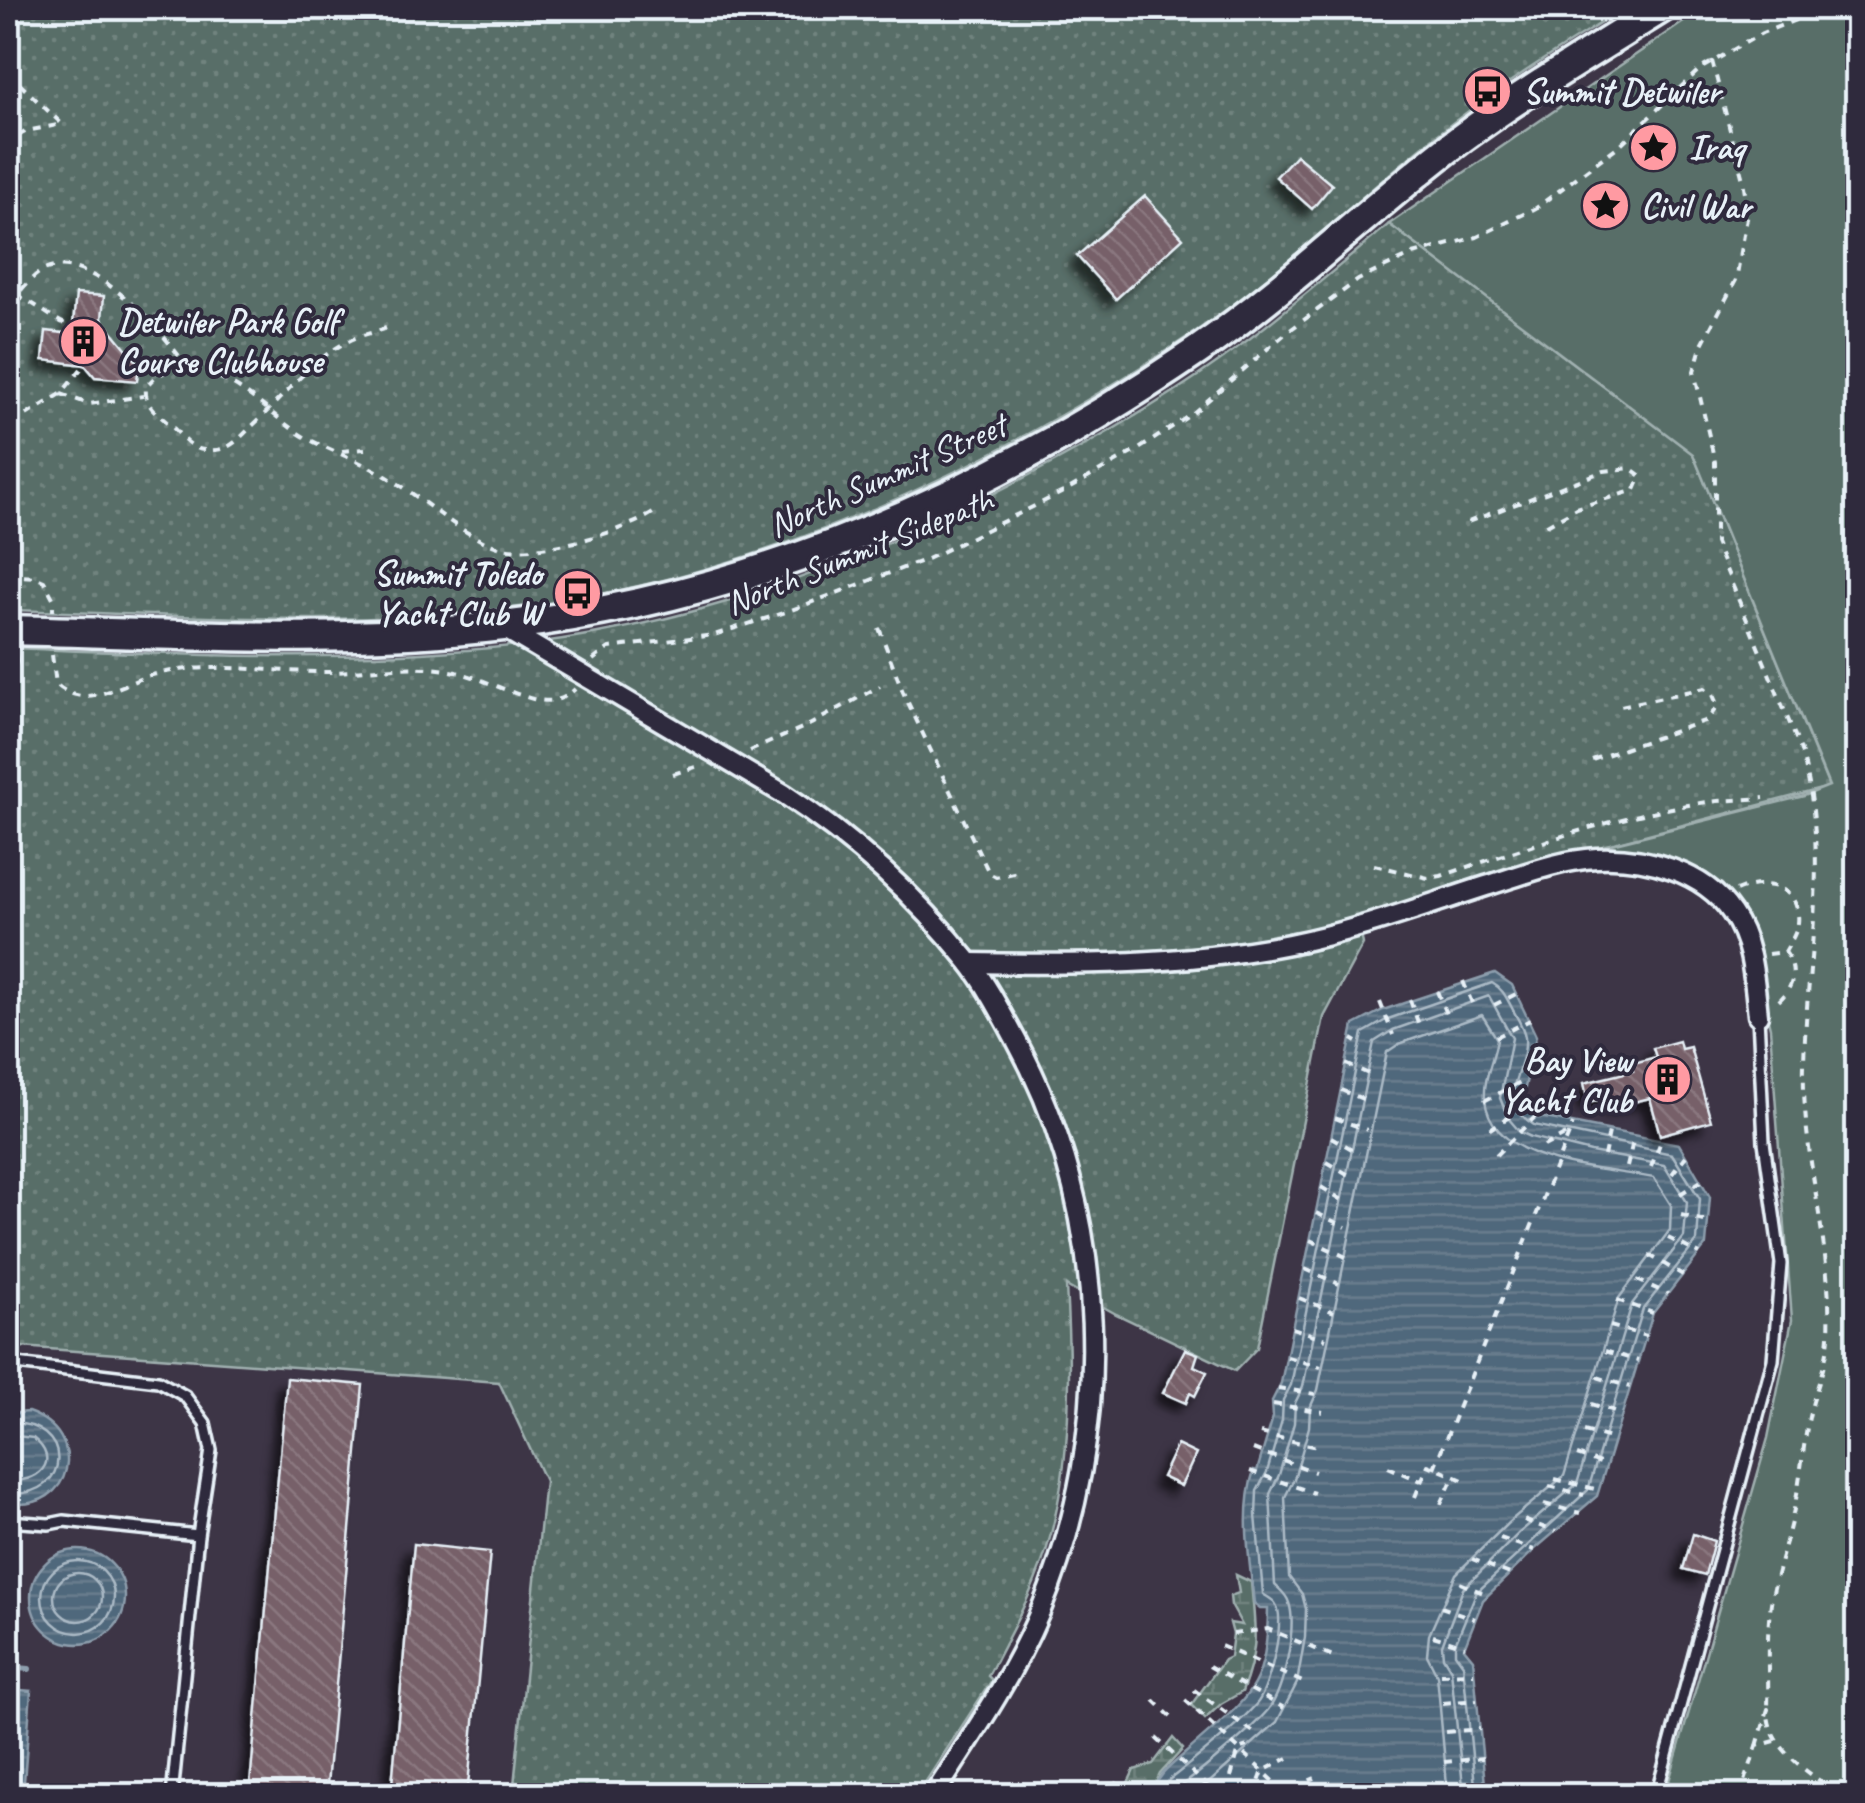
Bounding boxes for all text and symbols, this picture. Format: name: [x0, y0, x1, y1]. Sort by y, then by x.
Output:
bus stop icon: Summit Detwiler: [1462, 65, 1514, 117]
place label: Summit Detwiler: [1523, 69, 1724, 114]
place icon: Iraq: [1628, 121, 1680, 173]
place label: Iraq: [1689, 125, 1748, 170]
place icon: Civil War: [1580, 180, 1632, 232]
place label: Civil War: [1641, 184, 1754, 229]
place label: Detwiler Park Golf Course Clubhouse: [118, 299, 346, 384]
building icon: Detwiler Park Golf Course Clubhouse: [57, 315, 109, 367]
street label: North Summit Street: [761, 401, 1017, 548]
street label: North Summit Sidepath: [719, 476, 1001, 625]
place label: Summit Toledo Yacht Club W: [374, 551, 547, 636]
bus stop icon: Summit Toledo Yacht Club W: [551, 567, 603, 619]
place label: Bay View Yacht Club: [1500, 1038, 1635, 1123]
building icon: Bay View Yacht Club: [1641, 1054, 1693, 1106]

